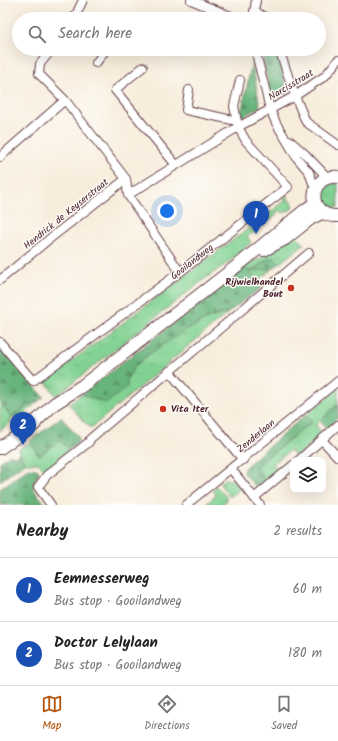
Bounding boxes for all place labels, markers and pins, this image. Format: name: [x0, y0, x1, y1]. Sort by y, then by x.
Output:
pin: 1: [243, 201, 269, 234]
place label: Rijwielhandel Bout: [225, 274, 283, 302]
marker: Rijwielhandel Bout: [286, 283, 296, 293]
place label: Vita Iter: [171, 401, 209, 417]
marker: Vita Iter: [158, 404, 168, 414]
pin: 2: [10, 412, 36, 445]

